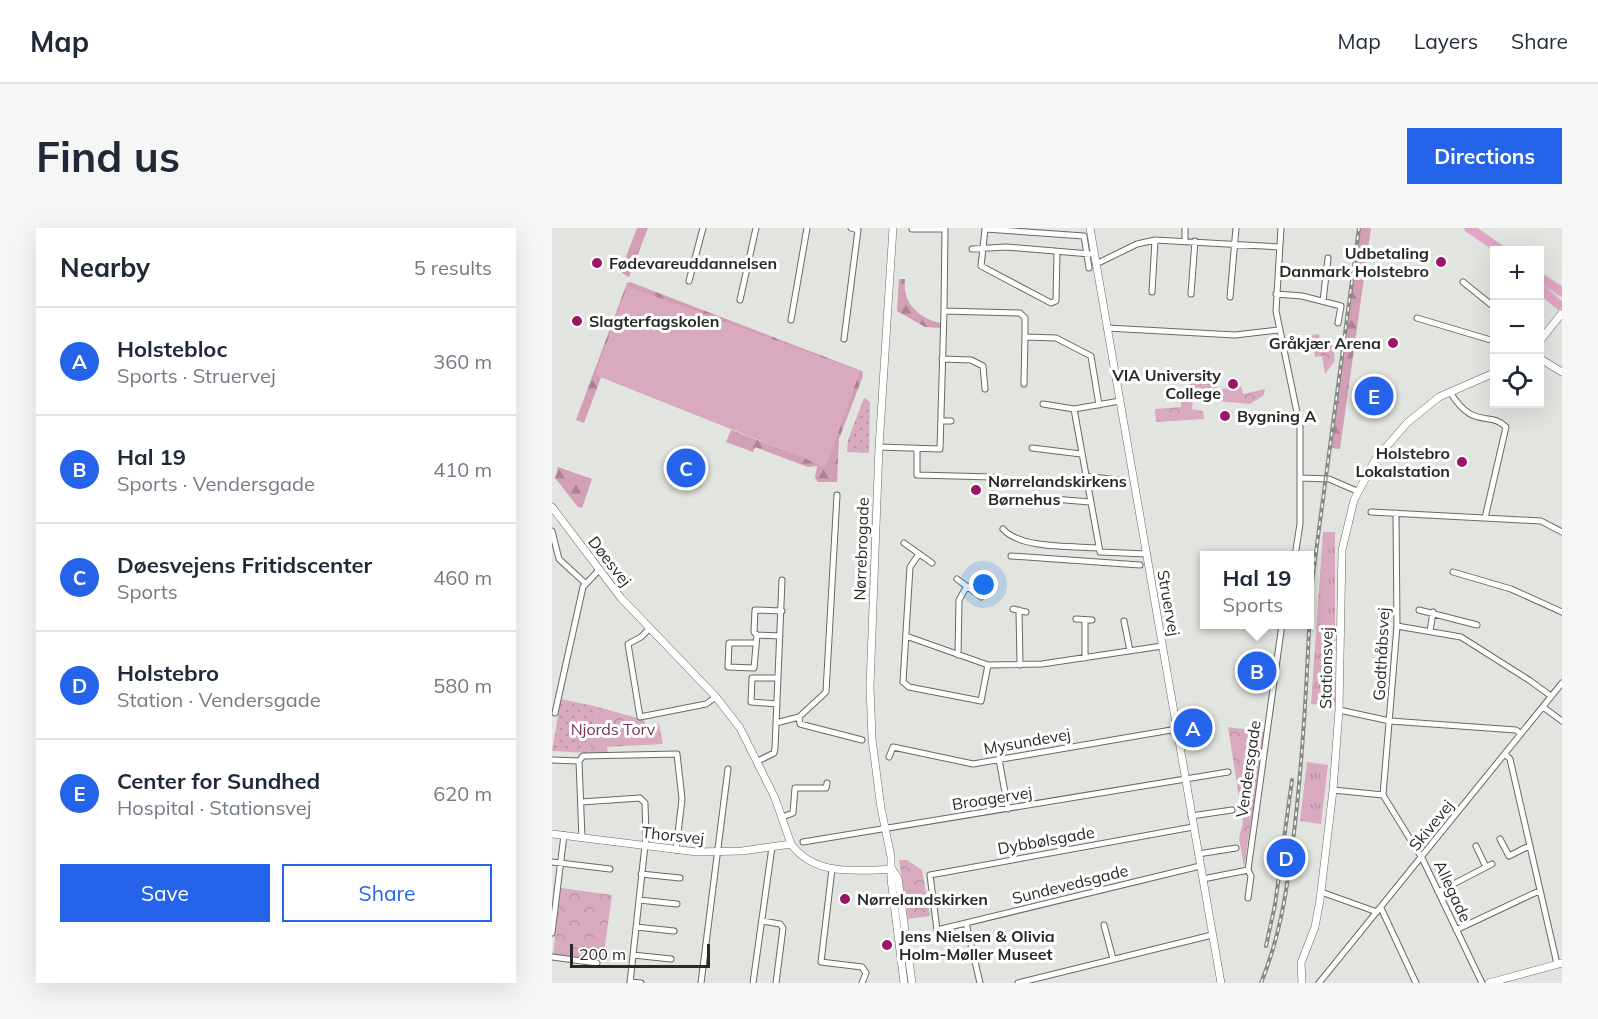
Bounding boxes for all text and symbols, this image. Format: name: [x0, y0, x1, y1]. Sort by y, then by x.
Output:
text: Map: [30, 24, 89, 59]
text: Map: [1338, 28, 1381, 54]
text: Layers: [1414, 28, 1478, 54]
text: Share: [1511, 28, 1568, 54]
button: Directions: [1407, 128, 1562, 184]
text: Find us: [36, 130, 180, 183]
place label: Udbetaling Danmark Holstebro: [1279, 243, 1429, 281]
map controls: [1490, 246, 1544, 408]
button: +: [1490, 246, 1544, 300]
text: Nearby: [60, 251, 150, 284]
place label: Fødevareuddannelsen: [609, 253, 777, 273]
text: 5 results: [414, 255, 492, 280]
marker: Udbetaling Danmark Holstebro: [1434, 255, 1448, 269]
marker: Fødevareuddannelsen: [590, 256, 604, 270]
button: −: [1490, 300, 1544, 354]
place label: Slagterfagskolen: [589, 311, 719, 331]
marker: Slagterfagskolen: [570, 314, 584, 328]
place label: Gråkjær Arena: [1269, 333, 1381, 353]
text: Holstebloc: [117, 335, 228, 363]
marker: Gråkjær Arena: [1386, 336, 1400, 350]
text: A: [72, 349, 87, 374]
text: 360 m: [433, 349, 492, 374]
button: locate: [1490, 354, 1544, 408]
text: Sports · Struervej: [117, 363, 276, 388]
place label: VIA University College: [1111, 365, 1221, 403]
pin: E: [1354, 374, 1394, 418]
marker: VIA University College: [1226, 377, 1240, 391]
place label: Bygning A: [1237, 406, 1316, 426]
marker: Bygning A: [1218, 409, 1232, 423]
text: Hal 19: [117, 443, 186, 471]
place label: Holstebro Lokalstation: [1356, 443, 1450, 481]
pin: C: [666, 446, 706, 490]
marker: Holstebro Lokalstation: [1455, 455, 1469, 469]
text: B: [73, 457, 86, 482]
text: 410 m: [433, 457, 492, 482]
text: Sports · Vendersgade: [117, 471, 315, 496]
place label: Nørrelandskirkens Børnehus: [988, 471, 1127, 509]
marker: Nørrelandskirkens Børnehus: [969, 483, 983, 497]
street label: Nørrebrogade: [849, 497, 873, 601]
street label: Døesvej: [584, 532, 636, 590]
text: Døesvejens Fritidscenter: [117, 551, 372, 579]
popup: [1200, 551, 1314, 629]
text: Hal 19: [1223, 564, 1291, 592]
text: C: [73, 565, 86, 590]
text: 460 m: [433, 565, 492, 590]
street label: Struervej: [1153, 569, 1185, 637]
your location: [969, 570, 998, 599]
text: Sports: [117, 579, 178, 604]
text: Sports: [1223, 592, 1283, 617]
street label: Godthåbsvej: [1369, 607, 1393, 701]
street label: Stationsvej: [1315, 627, 1337, 709]
pin: B: [1238, 648, 1276, 694]
text: Holstebro: [117, 659, 219, 687]
text: D: [72, 673, 87, 698]
text: 580 m: [433, 673, 492, 698]
text: Station · Vendersgade: [117, 687, 321, 712]
pin: A: [1174, 706, 1212, 750]
park label: Njords Torv: [571, 719, 656, 739]
street label: Vendersgade: [1231, 719, 1265, 819]
street label: Mysundevej: [982, 724, 1072, 758]
text: Center for Sundhed: [117, 767, 320, 795]
text: E: [74, 781, 85, 806]
text: 620 m: [433, 781, 492, 806]
street label: Broagervej: [951, 782, 1033, 814]
text: Hospital · Stationsvej: [117, 795, 311, 820]
street label: Skivevej: [1404, 795, 1458, 855]
street label: Thorsvej: [641, 822, 705, 848]
street label: Dybbølsgade: [996, 822, 1096, 858]
pin: D: [1266, 836, 1306, 880]
street label: Allegade: [1430, 857, 1476, 925]
street label: Sundevedsgade: [1010, 860, 1130, 908]
button: Save: [60, 864, 270, 922]
button: Share: [282, 864, 492, 922]
place label: Nørrelandskirken: [857, 889, 988, 909]
marker: Nørrelandskirken: [838, 892, 852, 906]
place label: Jens Nielsen & Olivia Holm-Møller Museet: [899, 926, 1055, 964]
marker: Jens Nielsen & Olivia Holm-Møller Museet: [880, 938, 894, 952]
scale bar: [570, 941, 710, 968]
text: 200 m: [579, 944, 626, 964]

